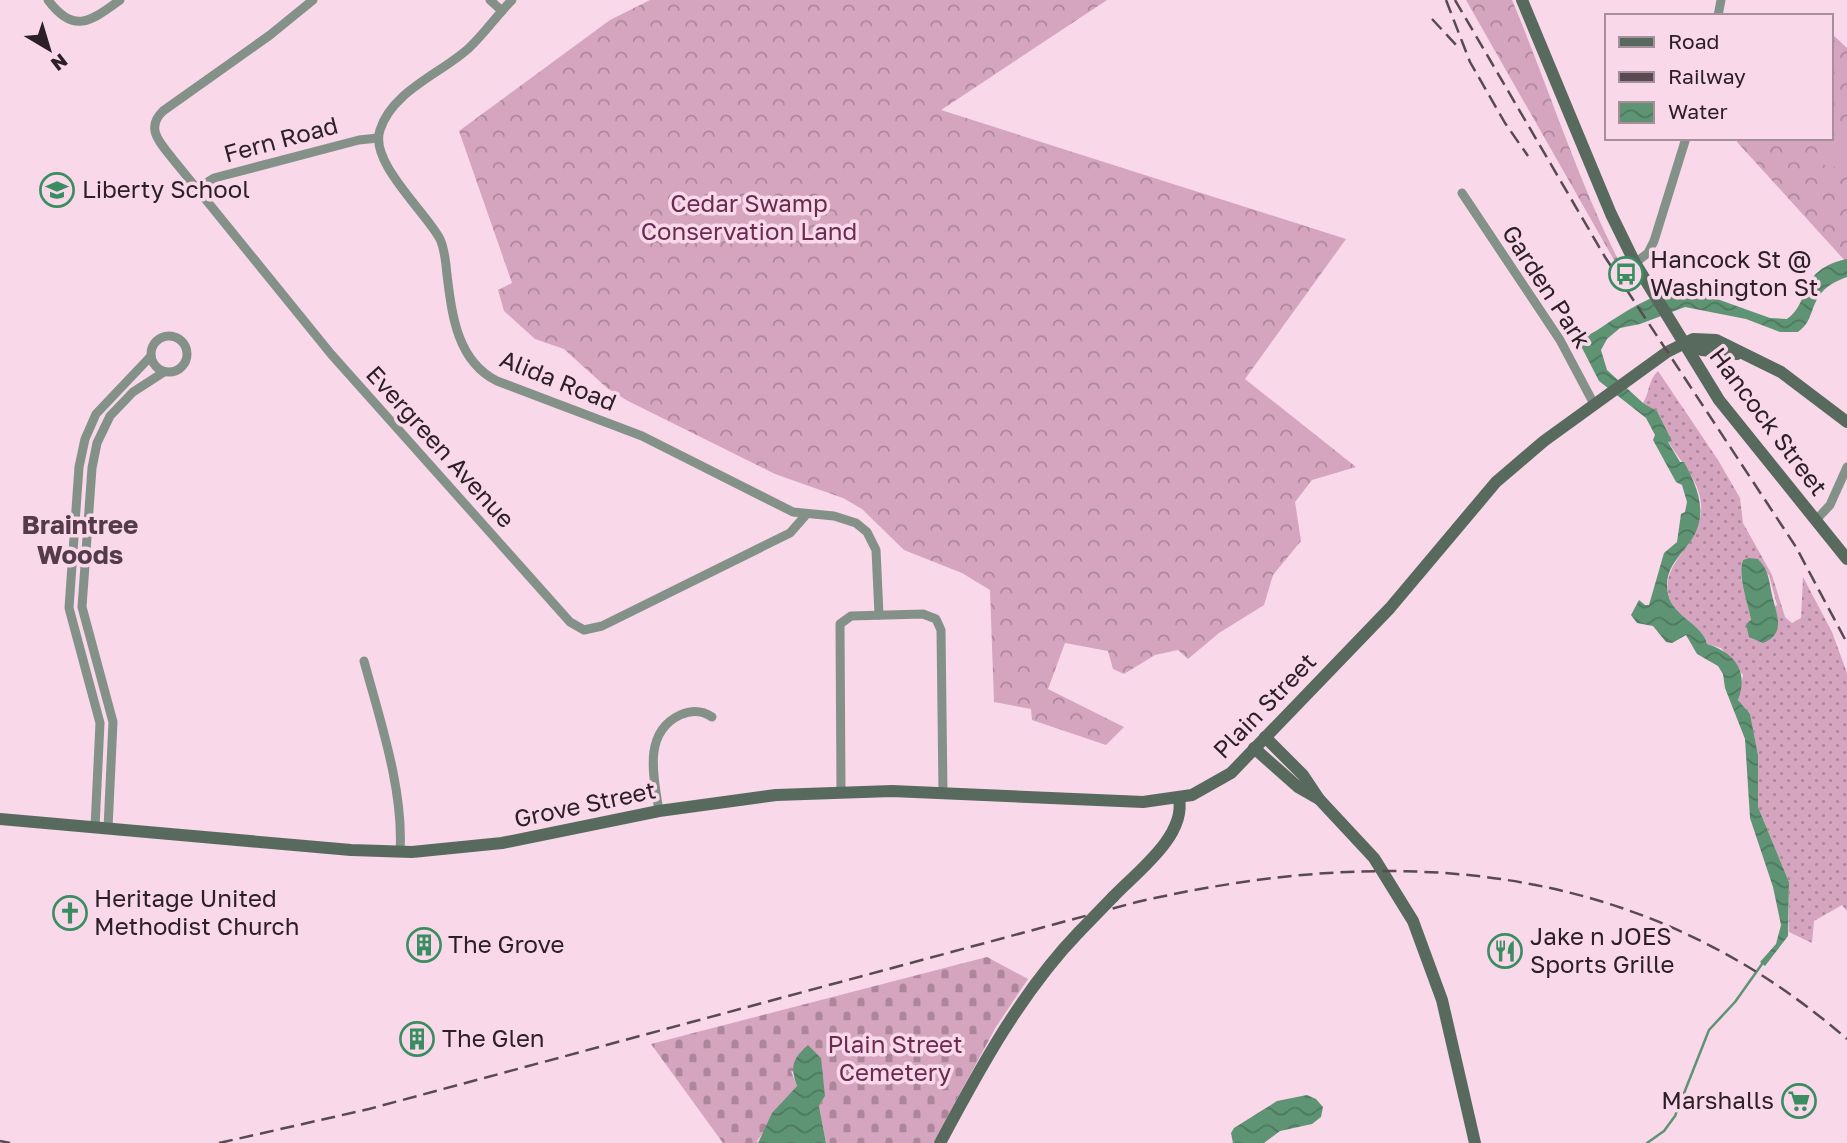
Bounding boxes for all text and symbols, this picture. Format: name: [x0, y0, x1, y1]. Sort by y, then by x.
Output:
north arrow: [14, 14, 84, 84]
legend: [1605, 14, 1833, 140]
text: Road: [1668, 28, 1719, 54]
text: N: [47, 49, 73, 76]
text: Railway: [1668, 63, 1746, 89]
text: Water: [1668, 98, 1728, 124]
street label: Fern Road: [220, 109, 341, 168]
school or university icon: Liberty School: [38, 171, 76, 209]
place label: Liberty School: [82, 174, 250, 203]
park label: Cedar Swamp Conservation Land: [641, 188, 857, 245]
street label: Garden Park: [1497, 219, 1598, 353]
place label: Hancock St @ Washington St: [1650, 244, 1818, 301]
bus stop icon: Hancock St @ Washington St: [1607, 255, 1645, 293]
street label: Hancock Street: [1704, 341, 1834, 501]
street label: Alida Road: [496, 343, 621, 416]
street label: Evergreen Avenue: [361, 359, 521, 533]
district label: Braintree Woods: [22, 509, 138, 570]
street label: Plain Street: [1207, 646, 1321, 764]
street label: Grove Street: [511, 774, 658, 833]
place label: Heritage United Methodist Church: [94, 883, 299, 940]
church icon: Heritage United Methodist Church: [51, 894, 89, 932]
place label: Jake n JOES Sports Grille: [1530, 921, 1674, 978]
building icon: The Grove: [405, 926, 443, 964]
place label: The Grove: [448, 929, 564, 958]
restaurant icon: Jake n JOES Sports Grille: [1486, 932, 1524, 970]
building icon: The Glen: [398, 1020, 436, 1058]
place label: The Glen: [442, 1023, 545, 1052]
park label: Plain Street Cemetery: [827, 1029, 963, 1086]
supermarket icon: Marshalls: [1780, 1082, 1818, 1120]
place label: Marshalls: [1661, 1085, 1774, 1114]

